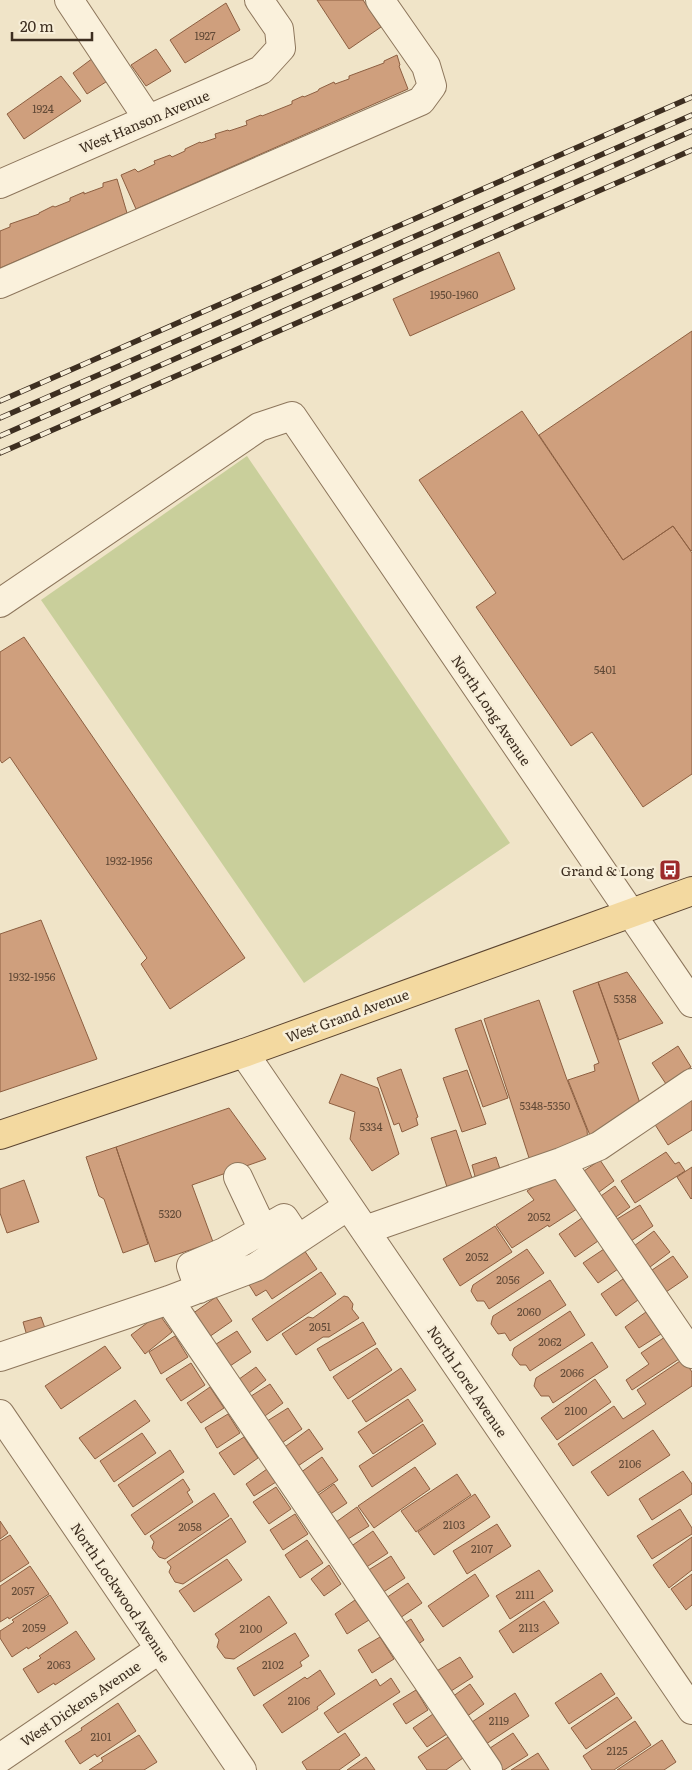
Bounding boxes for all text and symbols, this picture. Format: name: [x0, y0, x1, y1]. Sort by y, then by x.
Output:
scale bar: [12, 10, 92, 42]
text: 20 m: [20, 14, 54, 37]
house number: 1927: [194, 27, 216, 43]
street label: West Hanson Avenue: [76, 85, 212, 157]
house number: 1924: [32, 100, 54, 116]
house number: 1950-1960: [430, 286, 478, 302]
street label: North Long Avenue: [448, 651, 536, 769]
house number: 5401: [594, 661, 617, 677]
house number: 1932-1956: [105, 852, 153, 868]
bus stop icon: Grand & Long: [658, 858, 682, 882]
place label: Grand & Long: [561, 860, 654, 880]
house number: 1932-1956: [8, 968, 56, 984]
street label: West Grand Avenue: [283, 983, 411, 1047]
house number: 5358: [613, 990, 637, 1006]
house number: 5348-5350: [520, 1097, 570, 1113]
house number: 5334: [359, 1118, 383, 1134]
house number: 5320: [158, 1205, 182, 1221]
house number: 2052: [528, 1208, 551, 1224]
house number: 2052: [466, 1248, 489, 1264]
house number: 2056: [496, 1271, 520, 1287]
house number: 2060: [517, 1303, 541, 1319]
house number: 2051: [309, 1318, 332, 1334]
street label: North Lorel Avenue: [423, 1321, 513, 1441]
house number: 2062: [538, 1333, 562, 1349]
house number: 2066: [560, 1364, 584, 1380]
house number: 2100: [565, 1402, 587, 1418]
house number: 2106: [619, 1455, 641, 1471]
house number: 2103: [443, 1516, 465, 1532]
street label: North Lockwood Avenue: [67, 1518, 175, 1666]
house number: 2058: [178, 1518, 202, 1534]
house number: 2107: [471, 1540, 493, 1556]
house number: 2057: [11, 1582, 35, 1598]
house number: 2111: [515, 1586, 535, 1602]
house number: 2059: [22, 1619, 46, 1635]
house number: 2113: [519, 1619, 539, 1635]
house number: 2100: [240, 1620, 262, 1636]
street label: West Dickens Avenue: [16, 1655, 144, 1751]
house number: 2063: [47, 1656, 71, 1672]
house number: 2102: [262, 1656, 284, 1672]
house number: 2106: [288, 1692, 310, 1708]
house number: 2119: [489, 1712, 509, 1728]
house number: 2101: [91, 1728, 112, 1744]
house number: 2125: [606, 1742, 628, 1758]

